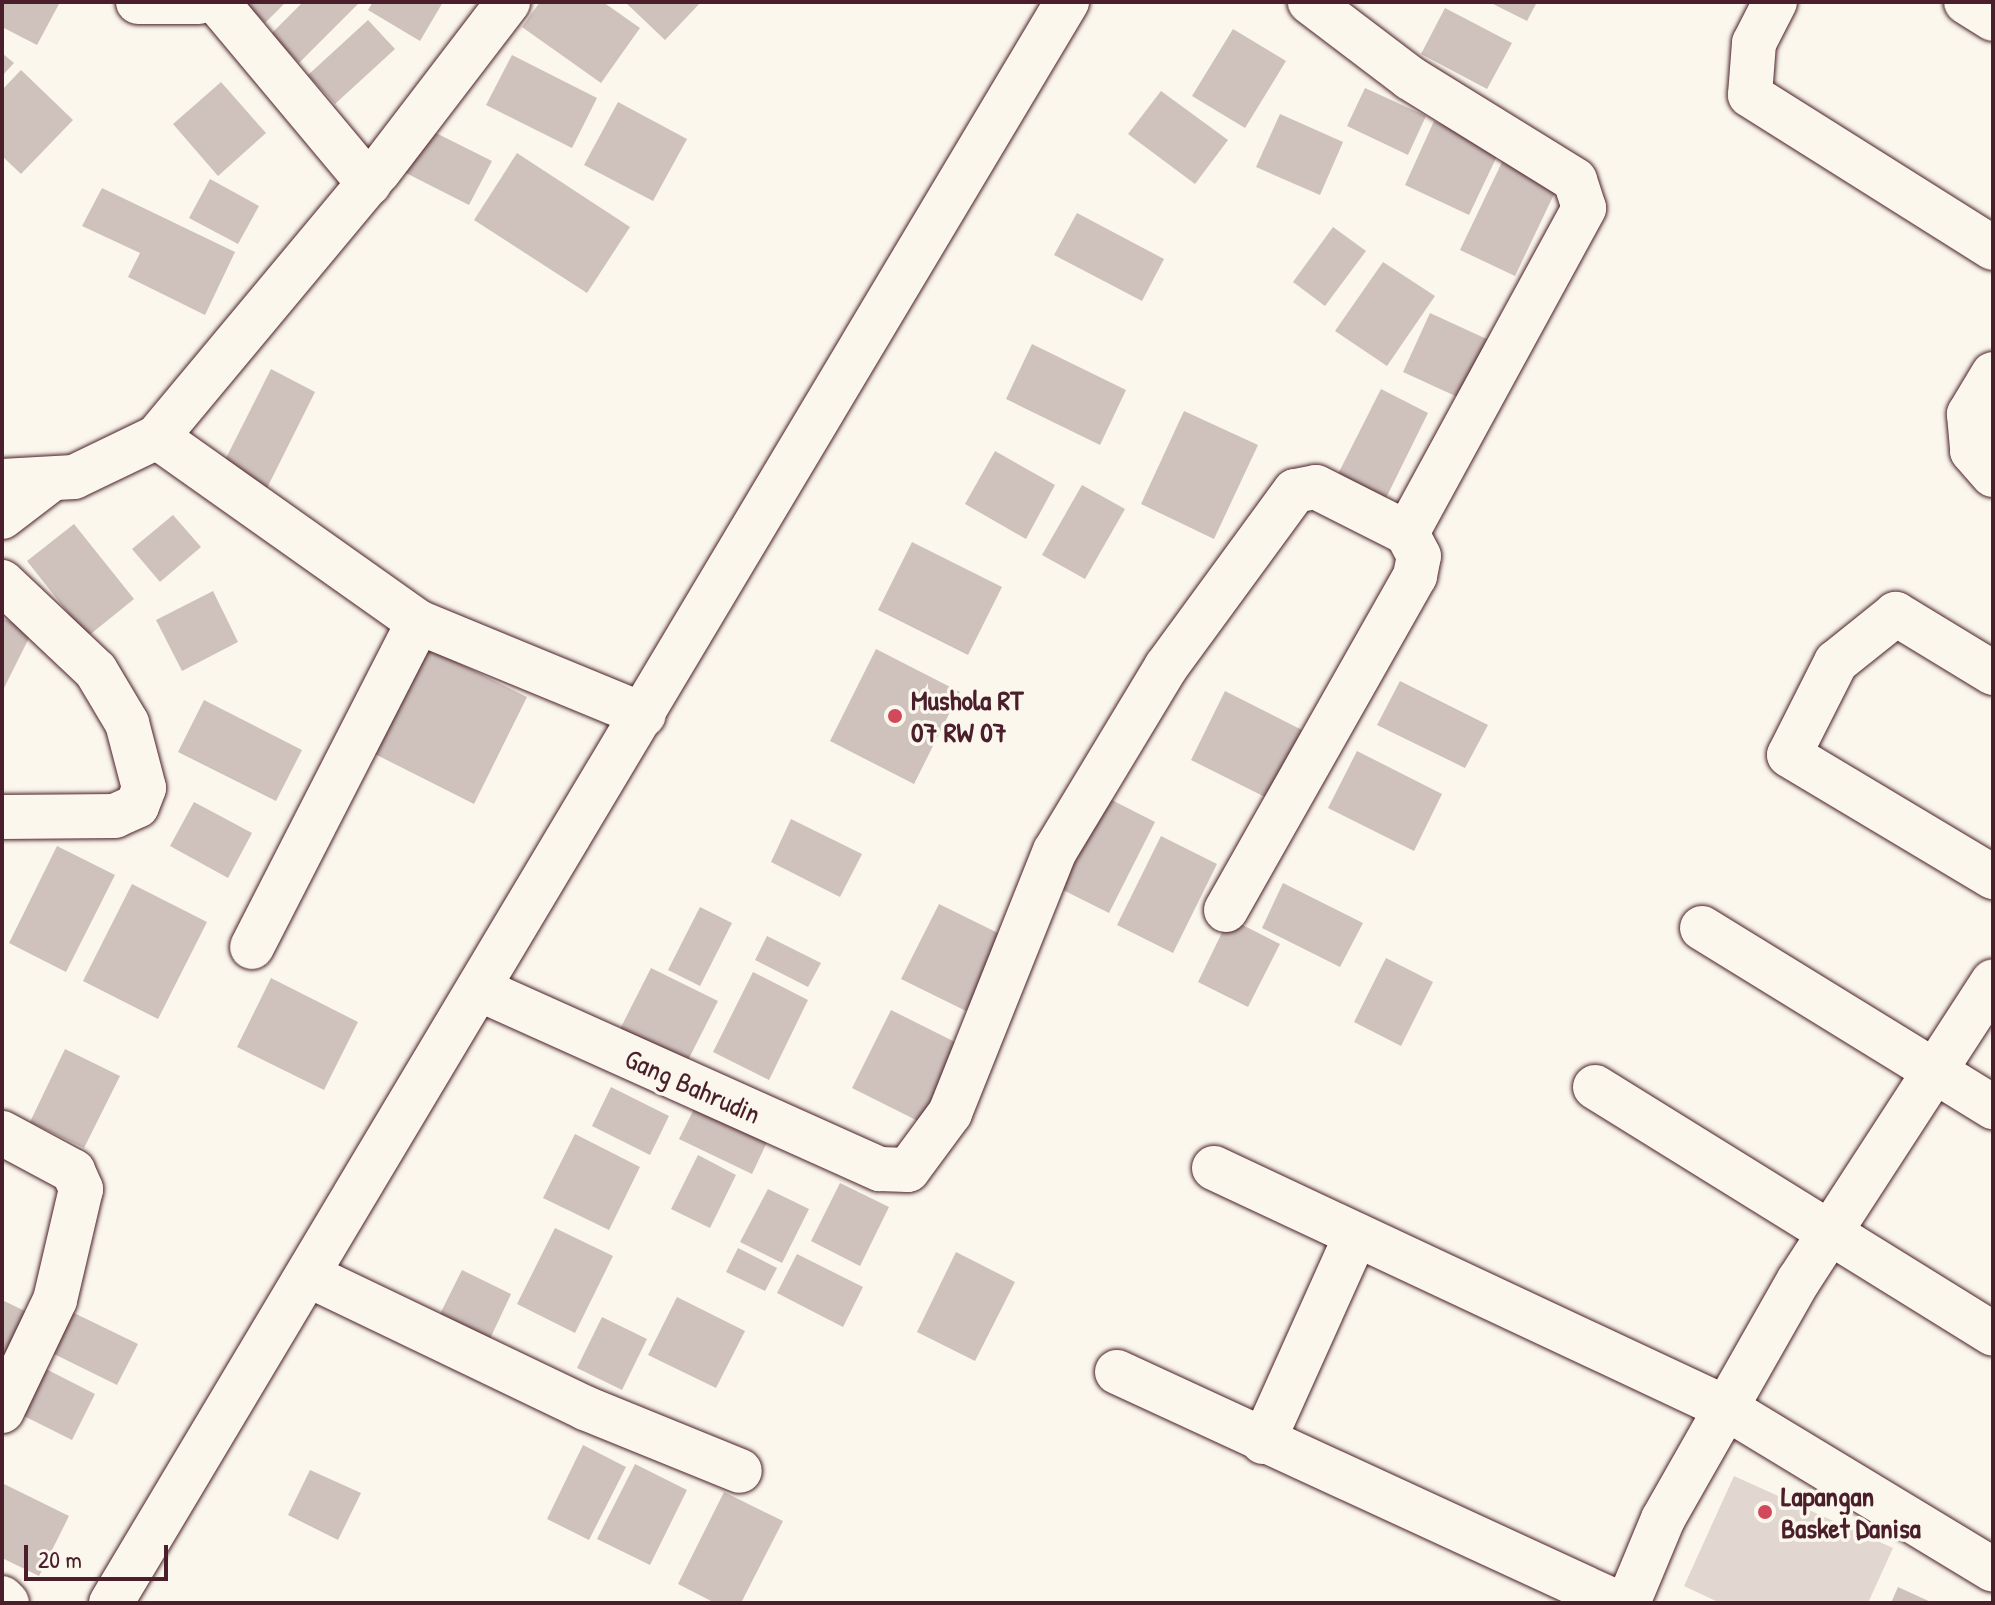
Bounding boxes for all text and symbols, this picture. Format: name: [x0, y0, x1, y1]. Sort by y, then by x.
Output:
place label: Mushola RT 07 RW 07: [911, 683, 1023, 749]
marker: Mushola RT 07 RW 07: [886, 707, 904, 725]
street label: Gang Bahrudin: [620, 1041, 766, 1131]
place label: Lapangan Basket Danisa: [1781, 1479, 1921, 1545]
marker: Lapangan Basket Danisa: [1756, 1503, 1774, 1521]
scale bar: [28, 1529, 172, 1579]
text: 20 m: [38, 1543, 82, 1575]

